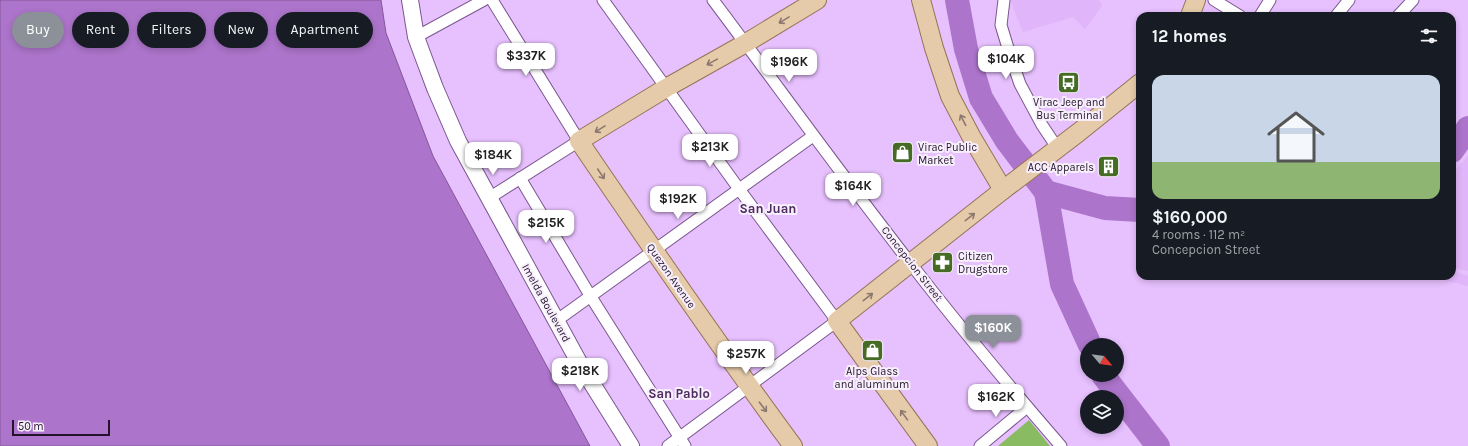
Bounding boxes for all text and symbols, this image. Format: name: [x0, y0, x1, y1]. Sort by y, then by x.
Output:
chip: Buy: [12, 12, 64, 48]
chip: Rent: [72, 12, 129, 48]
chip: Filters: [137, 12, 206, 48]
chip: New: [214, 12, 268, 48]
chip: Apartment: [276, 12, 373, 48]
one-way arrow: [778, 17, 790, 25]
icon: filters: [1418, 25, 1440, 47]
text: 12 homes: [1152, 26, 1227, 46]
pin: $337K: [498, 43, 554, 77]
pin: $104K: [978, 46, 1034, 80]
text: $337K: [506, 48, 546, 63]
pin: $196K: [761, 49, 817, 83]
text: $104K: [987, 51, 1025, 66]
text: $196K: [770, 54, 808, 69]
one-way arrow: [706, 59, 718, 67]
bus stop icon: Virac Jeep and Bus Terminal: [1056, 69, 1082, 95]
place label: Virac Jeep and Bus Terminal: [1033, 96, 1105, 122]
icon: home: [1260, 101, 1332, 173]
one-way arrow: [958, 114, 966, 126]
one-way arrow: [594, 125, 606, 133]
pin: $213K: [682, 134, 738, 168]
text: $213K: [691, 139, 729, 154]
shop icon: Virac Public Market: [889, 140, 915, 166]
place label: Virac Public Market: [918, 141, 977, 167]
pin: $184K: [465, 142, 521, 176]
text: $184K: [474, 147, 512, 162]
building icon: ACC Apparels: [1096, 154, 1122, 180]
place label: ACC Apparels: [1028, 161, 1094, 174]
one-way arrow: [597, 168, 605, 179]
pin: $164K: [825, 173, 881, 207]
text: $164K: [834, 178, 872, 193]
pin: $192K: [650, 186, 706, 220]
text: $192K: [659, 191, 697, 206]
district label: San Juan: [740, 201, 796, 216]
text: $160,000: [1152, 207, 1227, 227]
pin: $215K: [518, 210, 574, 244]
one-way arrow: [964, 212, 975, 221]
text: $215K: [527, 215, 565, 230]
street label: Concepcion Street: [879, 224, 945, 304]
text: 4 rooms · 112 m²: [1152, 227, 1245, 242]
street label: Quezon Avenue: [644, 241, 698, 311]
text: Concepcion Street: [1152, 242, 1260, 257]
pharmacy icon: Citizen Drugstore: [929, 249, 955, 275]
place label: Citizen Drugstore: [958, 250, 1008, 276]
street label: Imelda Boulevard: [519, 262, 573, 344]
one-way arrow: [862, 293, 873, 301]
pin: $160K: [965, 315, 1021, 349]
text: $160K: [974, 320, 1012, 335]
shop icon: Alps Glass and aluminum: [859, 338, 885, 364]
north arrow: [1080, 338, 1124, 382]
map controls: [1080, 338, 1124, 434]
pin: $257K: [718, 341, 774, 375]
text: $257K: [726, 346, 766, 361]
pin: $218K: [552, 358, 608, 392]
text: $218K: [561, 363, 599, 378]
place label: Alps Glass and aluminum: [835, 365, 909, 391]
pin: $162K: [968, 384, 1024, 418]
district label: San Pablo: [648, 386, 710, 401]
text: $162K: [977, 389, 1015, 404]
button: layers: [1080, 390, 1124, 434]
one-way arrow: [759, 401, 768, 412]
one-way arrow: [900, 410, 909, 421]
scale bar: [12, 418, 110, 437]
text: 50 m: [18, 420, 44, 433]

